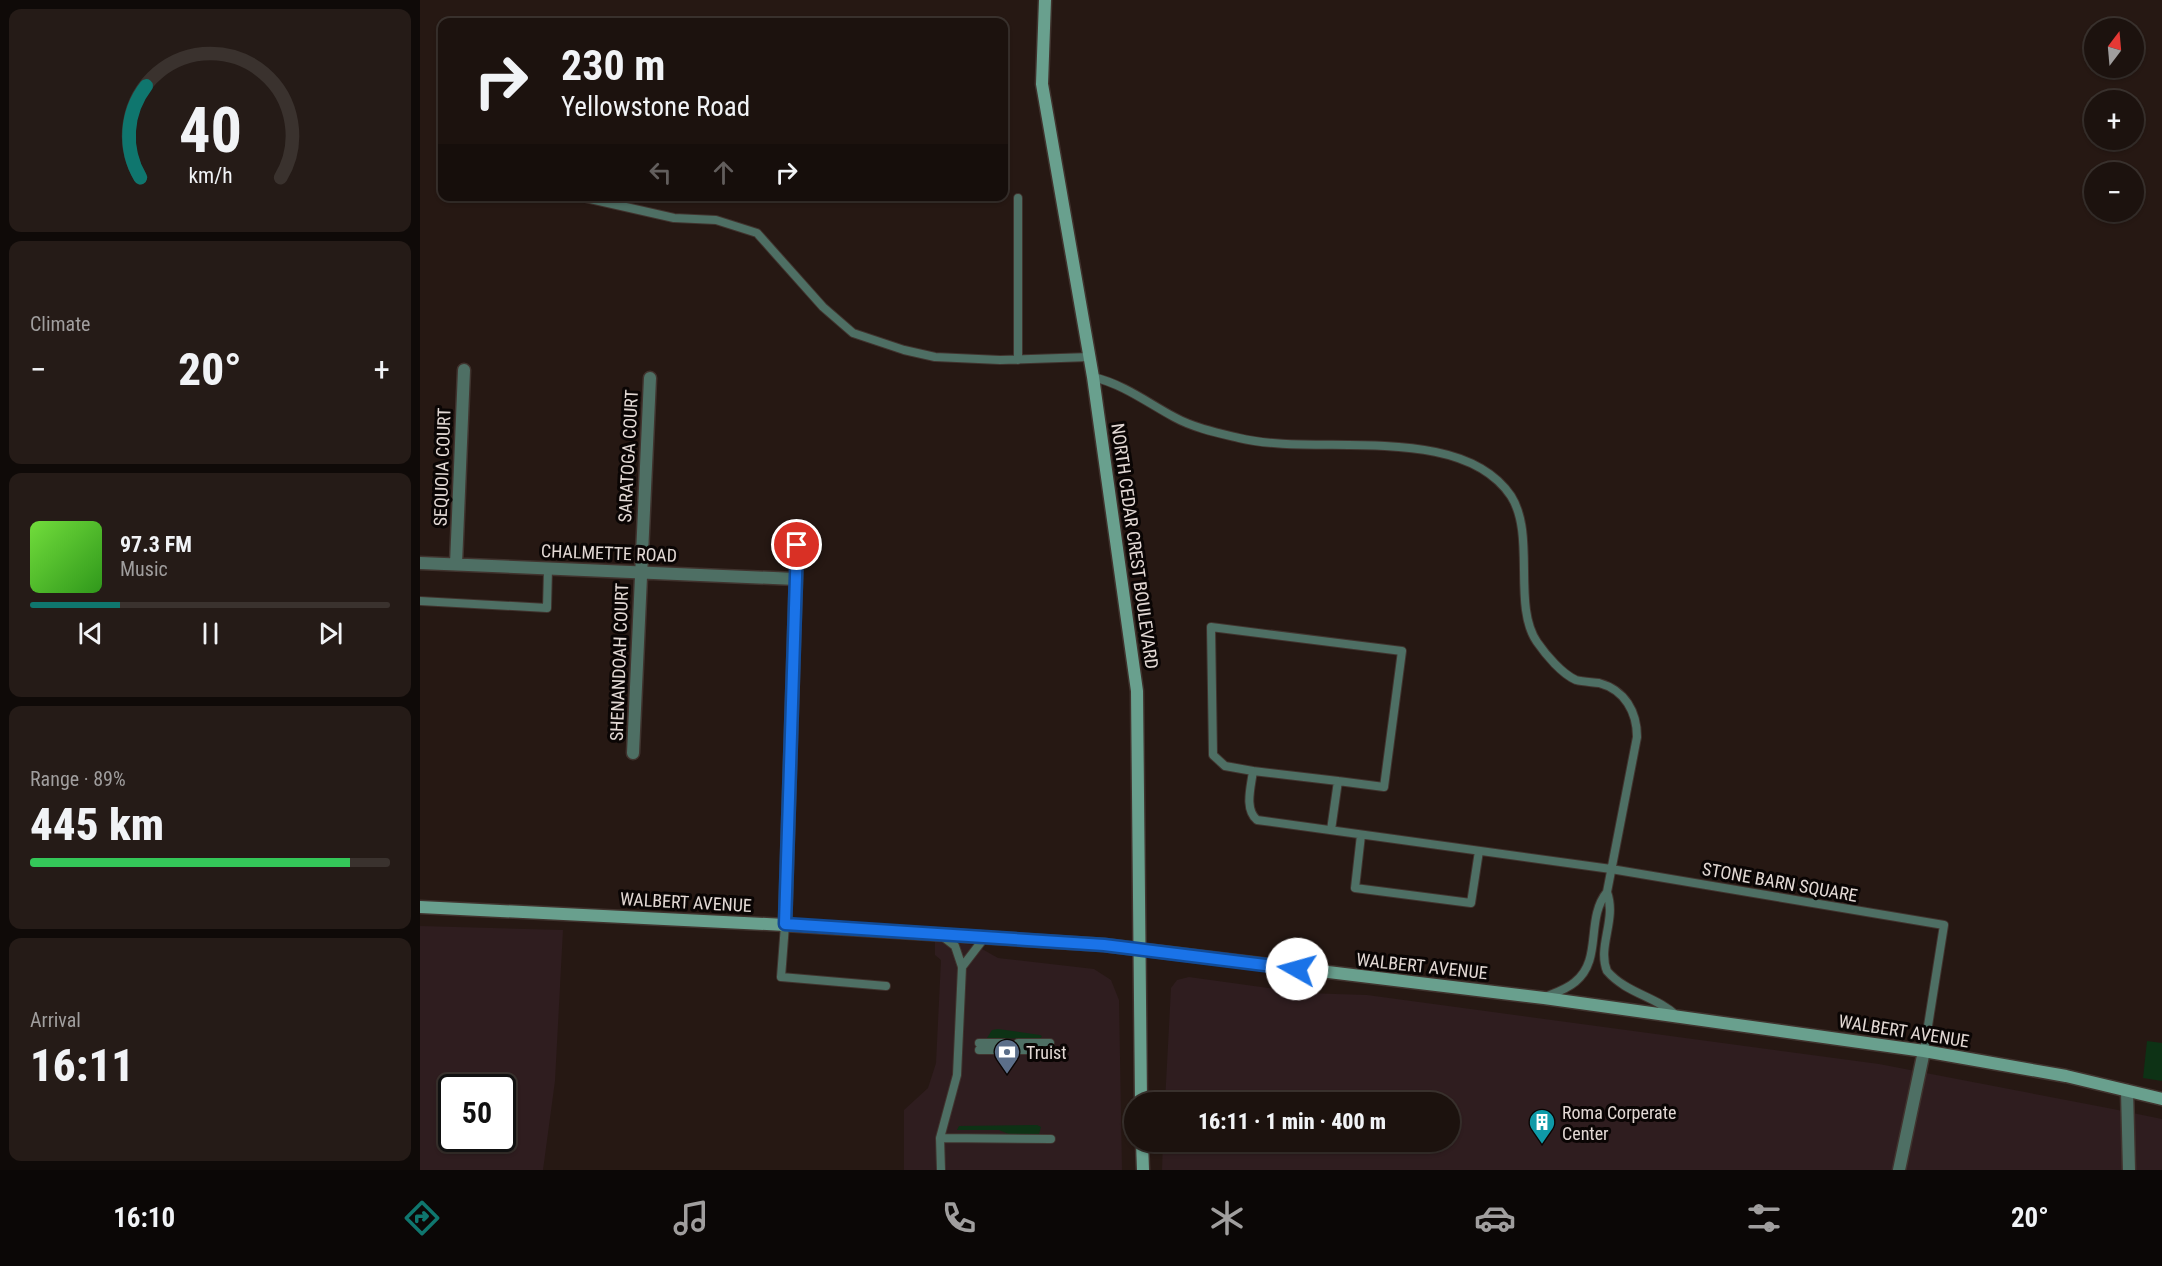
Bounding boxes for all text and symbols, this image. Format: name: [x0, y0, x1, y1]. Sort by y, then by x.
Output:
north arrow: [2084, 18, 2144, 78]
map controls: [2084, 18, 2144, 222]
text: 230 m: [561, 41, 666, 90]
icon: right: [462, 42, 540, 120]
button: +: [2084, 90, 2144, 150]
text: Yellowstone Road: [561, 91, 750, 123]
text: 40: [178, 94, 242, 167]
icon: left: [644, 156, 677, 189]
icon: ahead: [707, 156, 740, 189]
icon: right: [770, 156, 803, 189]
button: −: [2084, 162, 2144, 222]
text: km/h: [188, 163, 232, 188]
text: Climate: [30, 312, 90, 336]
text: 20°: [178, 343, 242, 396]
text: −: [30, 350, 47, 389]
text: +: [374, 350, 390, 389]
street label: SARATOGA COURT: [614, 389, 642, 523]
street label: SEQUOIA COURT: [429, 407, 455, 527]
street label: NORTH CEDAR CREST BOULEVARD: [1107, 422, 1163, 670]
pin: [771, 519, 822, 570]
icon: arrive: [780, 528, 813, 561]
text: 97.3 FM: [120, 532, 192, 557]
street label: CHALMETTE ROAD: [541, 540, 677, 566]
text: Music: [120, 557, 168, 581]
street label: SHENANDOAH COURT: [606, 583, 632, 741]
icon: previous: [74, 617, 107, 650]
icon: pause: [194, 617, 227, 650]
icon: next: [314, 617, 347, 650]
text: Range · 89%: [30, 767, 126, 791]
text: 445 km: [30, 798, 164, 851]
street label: STONE BARN SQUARE: [1701, 858, 1859, 906]
street label: WALBERT AVENUE: [620, 888, 752, 916]
position arrow: [1265, 937, 1329, 1001]
street label: WALBERT AVENUE: [1355, 949, 1489, 983]
text: Arrival: [30, 1008, 81, 1032]
street label: WALBERT AVENUE: [1837, 1010, 1971, 1052]
bank icon: Truist: [992, 1037, 1022, 1075]
text: 16:11: [30, 1039, 134, 1092]
place label: Truist: [1026, 1042, 1067, 1063]
speed limit sign: 50: [438, 1074, 516, 1152]
place label: Roma Corperate Center: [1562, 1102, 1676, 1144]
building icon: Roma Corperate Center: [1527, 1107, 1557, 1145]
text: 16:11 · 1 min · 400 m: [1198, 1109, 1386, 1134]
icon: directions: [401, 1197, 443, 1239]
icon: music: [670, 1197, 712, 1239]
icon: phone: [938, 1197, 980, 1239]
icon: climate: [1206, 1197, 1248, 1239]
icon: car: [1474, 1197, 1516, 1239]
icon: filters: [1743, 1197, 1785, 1239]
text: 16:10: [113, 1202, 175, 1234]
text: 20°: [2011, 1202, 2049, 1234]

